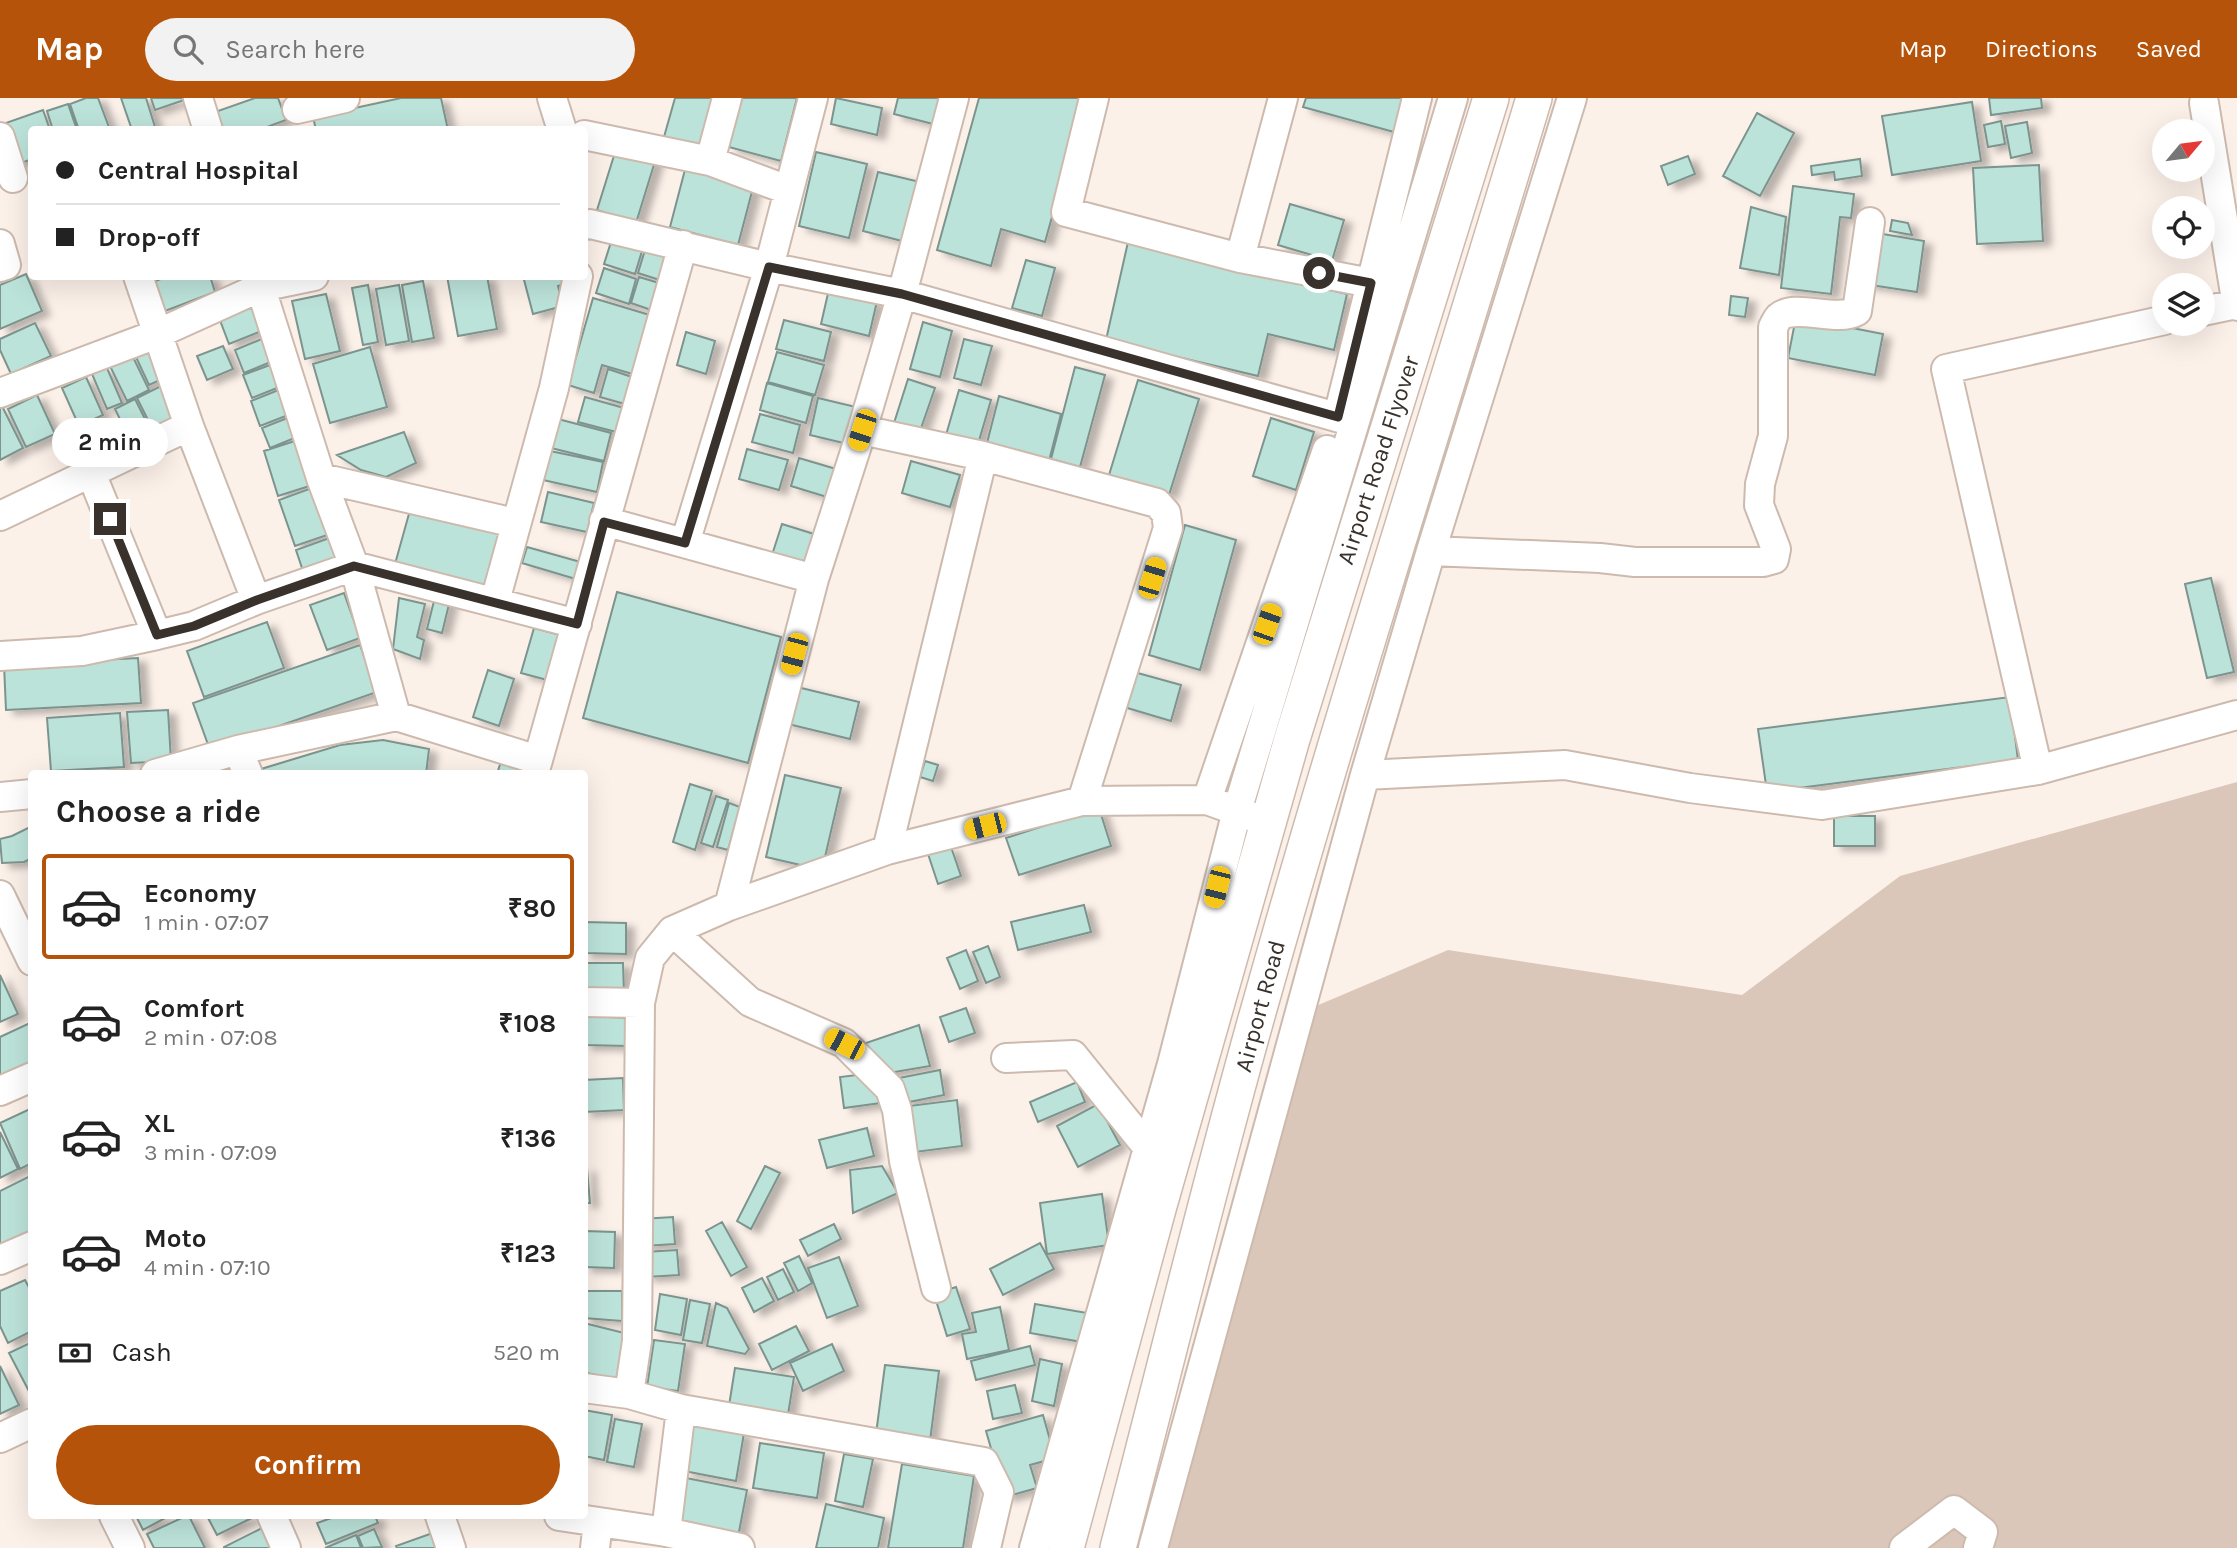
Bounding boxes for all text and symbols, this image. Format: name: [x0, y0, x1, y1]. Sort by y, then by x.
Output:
search box: [145, 18, 635, 81]
text: Map: [35, 30, 103, 68]
icon: search: [169, 30, 207, 68]
text: Search here: [225, 34, 365, 65]
text: Map: [1899, 35, 1947, 63]
text: Directions: [1985, 35, 2098, 63]
text: Saved: [2136, 35, 2202, 63]
north arrow: [2152, 119, 2216, 182]
map controls: [2152, 119, 2215, 336]
text: Central Hospital: [98, 155, 299, 186]
button: locate: [2152, 196, 2215, 259]
text: Drop-off: [98, 222, 200, 253]
route start: [1303, 257, 1335, 289]
button: layers: [2152, 273, 2215, 336]
street label: Airport Road Flyover: [1331, 352, 1425, 568]
car: [846, 407, 879, 453]
callout: 2 min: [52, 418, 168, 466]
text: 2 min: [78, 429, 142, 456]
route end: [94, 503, 126, 535]
car: [1136, 555, 1169, 601]
car: [1251, 601, 1284, 647]
car: [779, 631, 810, 677]
text: Choose a ride: [56, 793, 261, 830]
car: [963, 811, 1008, 841]
car: [1202, 864, 1233, 910]
icon: car: [60, 875, 123, 938]
text: Economy: [144, 878, 256, 909]
text: ₹80: [508, 893, 556, 924]
text: 1 min · 07:07: [144, 909, 269, 936]
street label: Airport Road: [1229, 937, 1291, 1075]
icon: car: [60, 990, 123, 1053]
text: Comfort: [144, 993, 245, 1024]
text: ₹108: [499, 1008, 556, 1039]
text: 2 min · 07:08: [144, 1024, 278, 1051]
car: [821, 1025, 868, 1063]
icon: car: [60, 1105, 123, 1168]
text: XL: [144, 1108, 175, 1139]
text: ₹136: [500, 1123, 556, 1154]
text: 3 min · 07:09: [144, 1139, 277, 1166]
icon: car: [60, 1220, 123, 1283]
text: Moto: [144, 1223, 206, 1254]
text: ₹123: [500, 1238, 556, 1269]
text: 4 min · 07:10: [144, 1254, 271, 1281]
icon: cash: [56, 1334, 94, 1372]
text: Cash: [112, 1337, 172, 1368]
text: 520 m: [493, 1339, 560, 1366]
button: Confirm: [56, 1425, 560, 1505]

